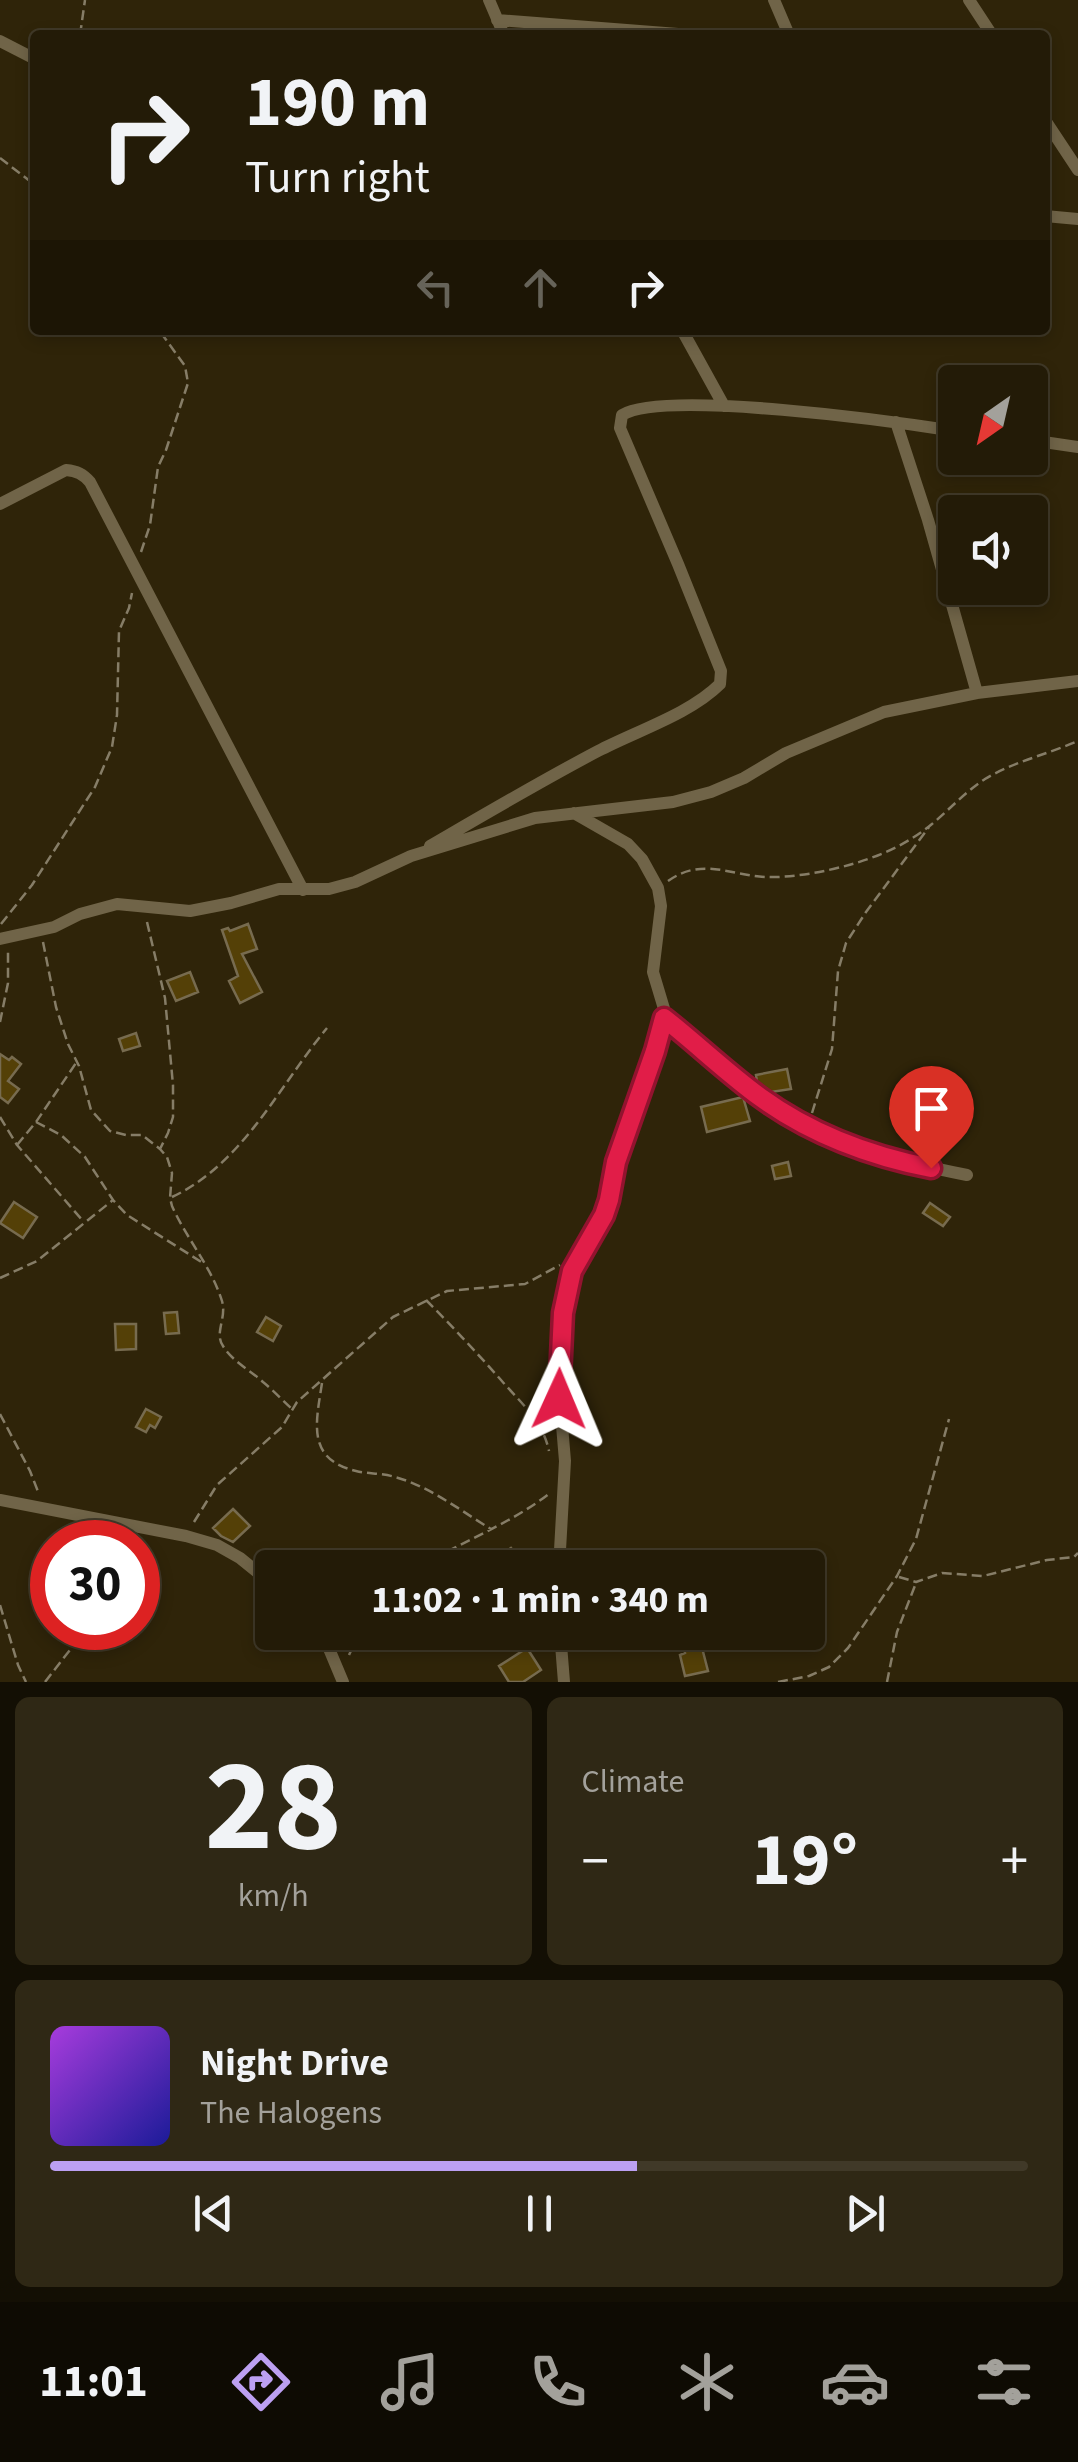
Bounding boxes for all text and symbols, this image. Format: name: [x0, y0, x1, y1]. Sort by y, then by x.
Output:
text: 190 m: [245, 53, 430, 153]
icon: right: [80, 70, 210, 200]
text: Turn right: [245, 146, 430, 210]
icon: left: [408, 260, 463, 315]
icon: ahead: [513, 260, 568, 315]
icon: right: [618, 260, 673, 315]
north arrow: [938, 365, 1048, 475]
map controls: [938, 365, 1048, 605]
button: sound: [938, 495, 1048, 605]
pin: [889, 1066, 974, 1169]
icon: arrive: [904, 1081, 959, 1136]
position arrow: [507, 1347, 611, 1451]
speed limit sign: 30: [30, 1520, 160, 1650]
text: 11:02 · 1 min · 340 m: [371, 1573, 709, 1627]
text: 28: [205, 1715, 342, 1900]
text: Climate: [582, 1759, 684, 1805]
text: 19°: [751, 1807, 858, 1914]
text: −: [582, 1823, 609, 1901]
text: +: [1001, 1823, 1028, 1901]
text: km/h: [238, 1873, 309, 1919]
text: Night Drive: [200, 2036, 389, 2090]
text: The Halogens: [200, 2090, 382, 2136]
icon: previous: [186, 2186, 241, 2241]
icon: pause: [512, 2186, 567, 2241]
icon: next: [838, 2186, 893, 2241]
icon: directions: [226, 2347, 296, 2417]
icon: music: [375, 2347, 445, 2417]
icon: phone: [523, 2347, 593, 2417]
icon: climate: [672, 2347, 742, 2417]
icon: car: [820, 2347, 890, 2417]
icon: filters: [969, 2347, 1039, 2417]
text: 11:01: [39, 2350, 148, 2414]

